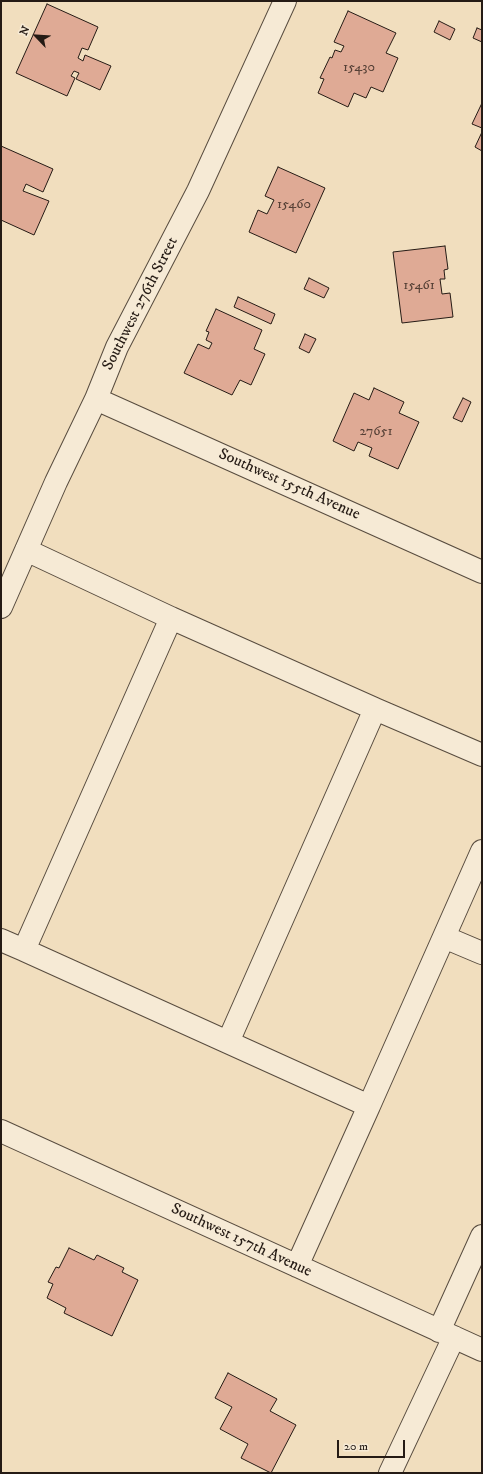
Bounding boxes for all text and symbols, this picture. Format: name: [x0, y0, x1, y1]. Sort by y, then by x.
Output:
north arrow: [16, 16, 56, 56]
text: N: [17, 24, 33, 38]
house number: 15430: [343, 60, 375, 76]
house number: 15460: [277, 197, 311, 213]
street label: Southwest 276th Street: [99, 234, 183, 374]
house number: 15461: [403, 278, 435, 294]
house number: 27651: [359, 424, 393, 440]
street label: Southwest 155th Avenue: [215, 445, 363, 525]
street label: Southwest 157th Avenue: [167, 1200, 315, 1282]
scale bar: [339, 1432, 407, 1458]
text: 20 m: [344, 1439, 368, 1454]

